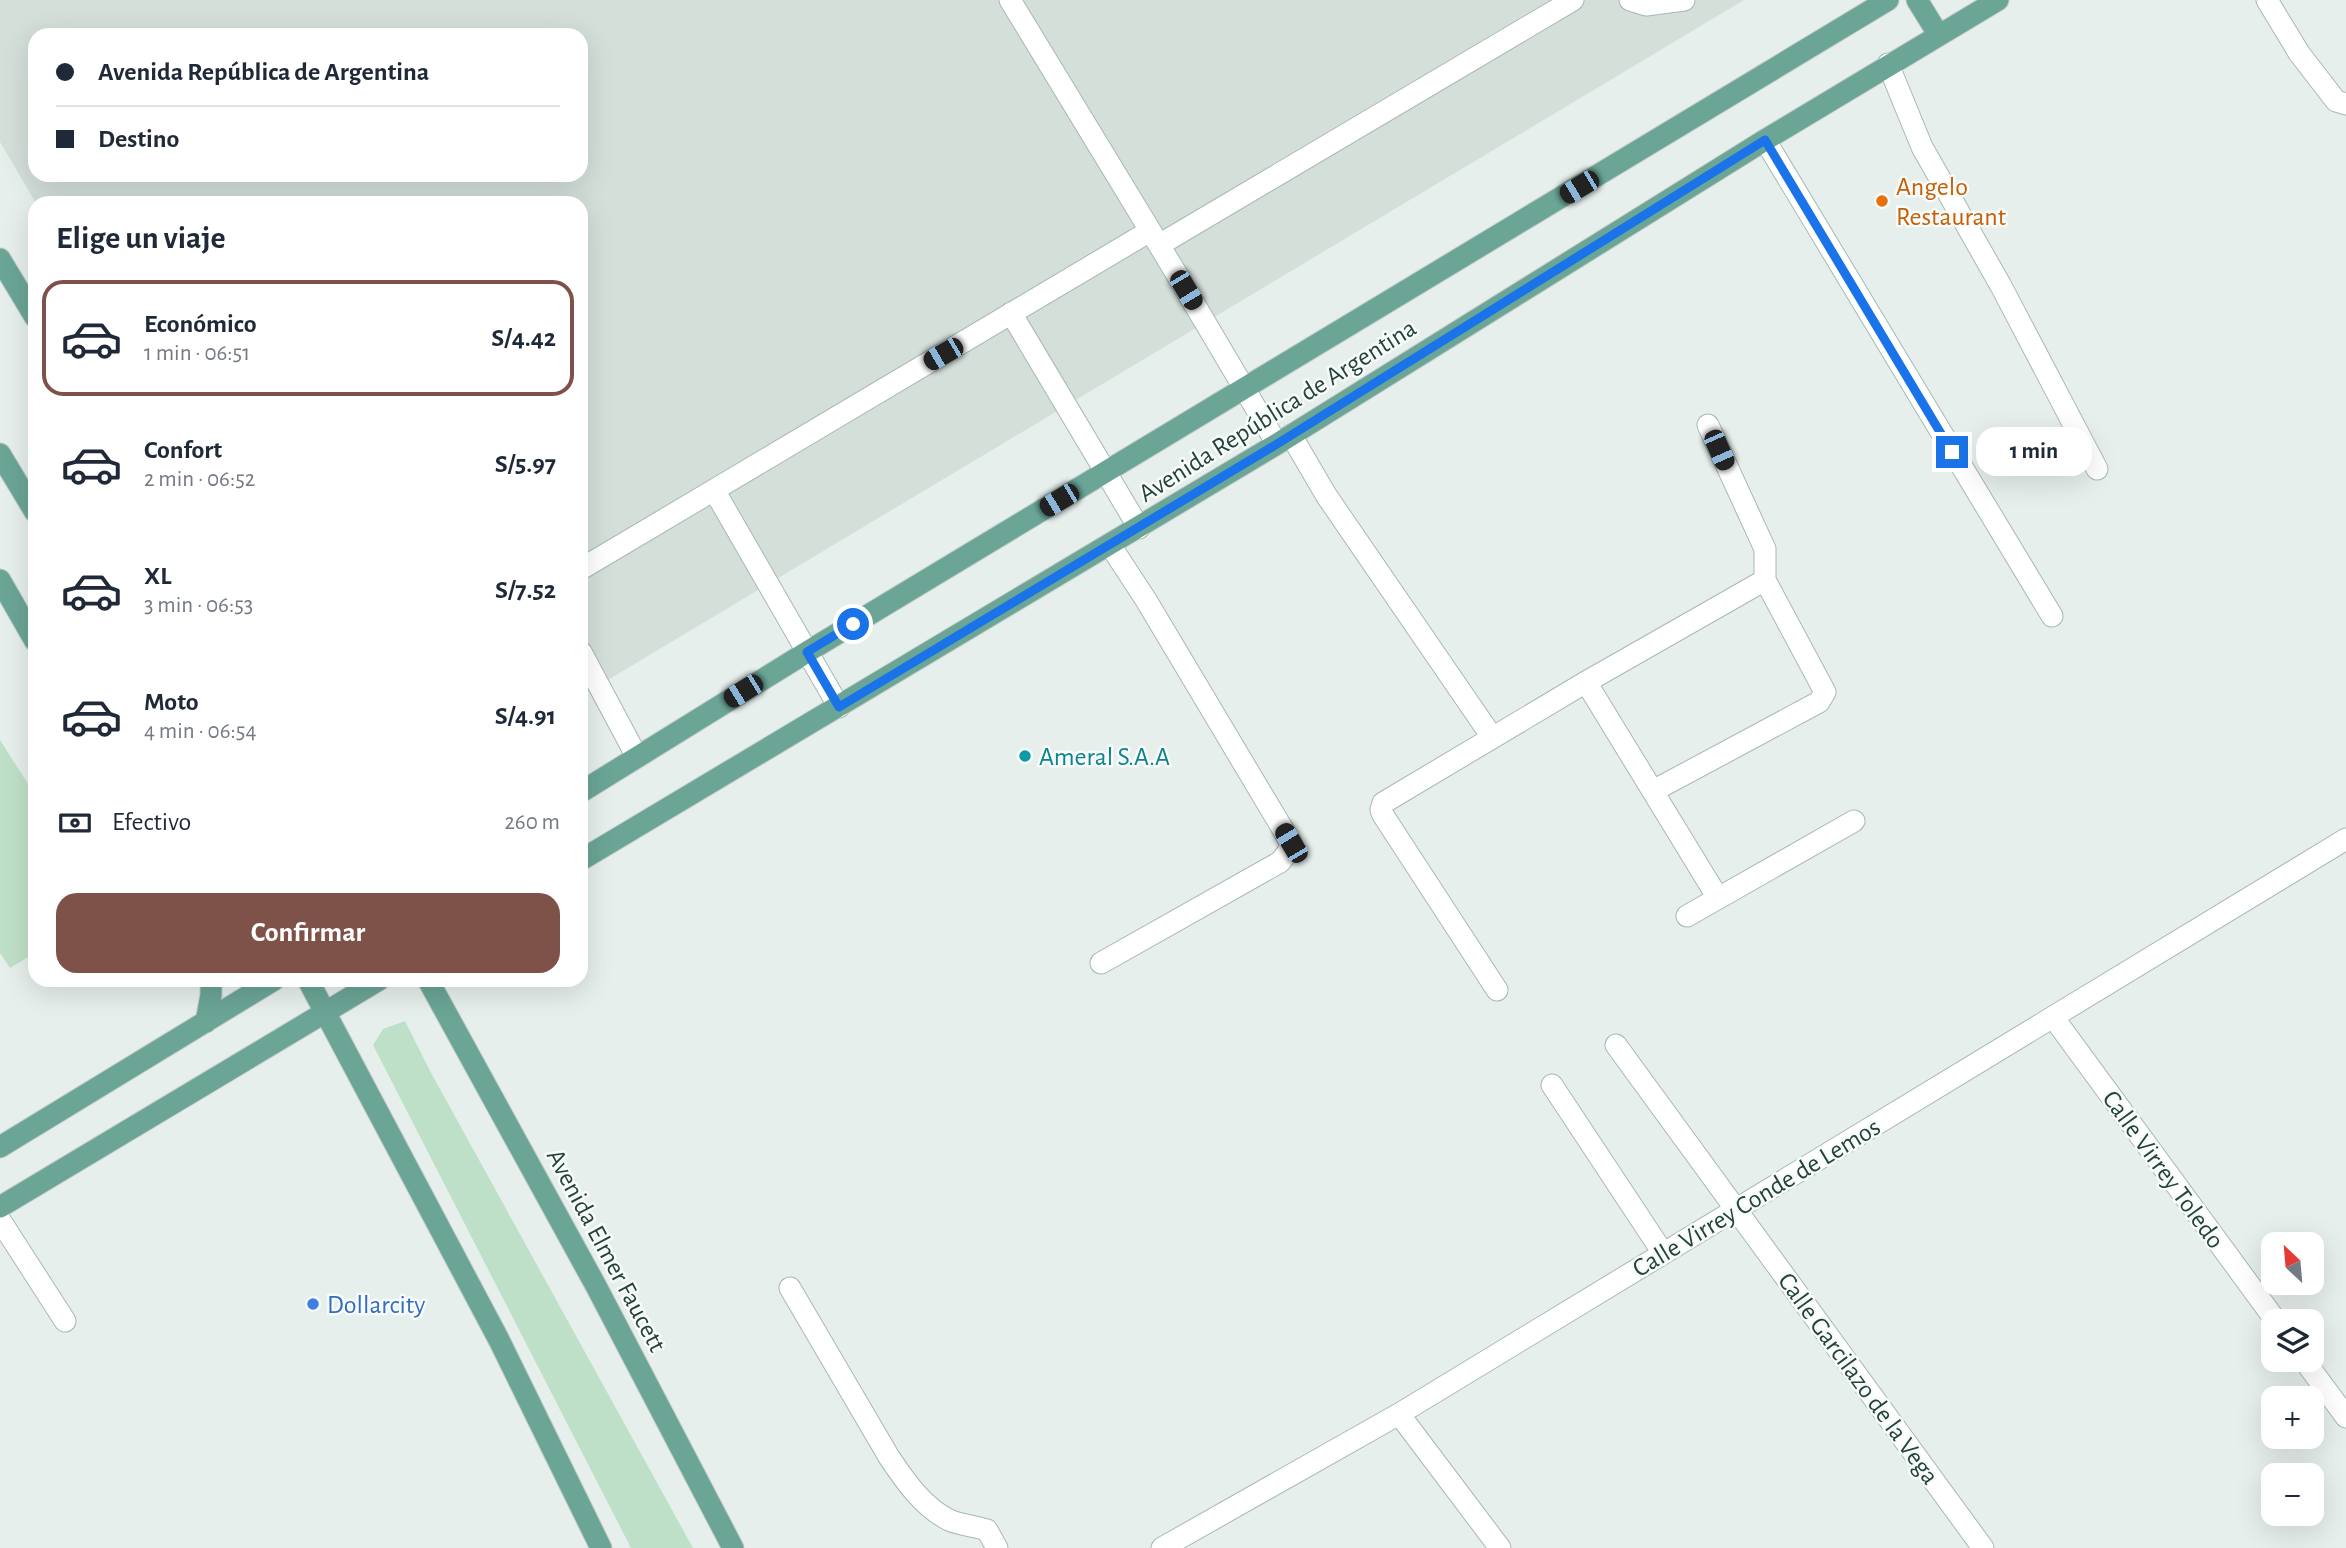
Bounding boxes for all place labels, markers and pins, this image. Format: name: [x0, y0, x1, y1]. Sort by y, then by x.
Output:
place label: Angelo Restaurant: [1896, 174, 2006, 230]
marker: Angelo Restaurant: [1874, 193, 1890, 209]
place label: Ameral S.A.A: [1039, 744, 1170, 770]
marker: Ameral S.A.A: [1017, 748, 1033, 764]
place label: Dollarcity: [327, 1292, 425, 1318]
marker: Dollarcity: [305, 1296, 321, 1312]

